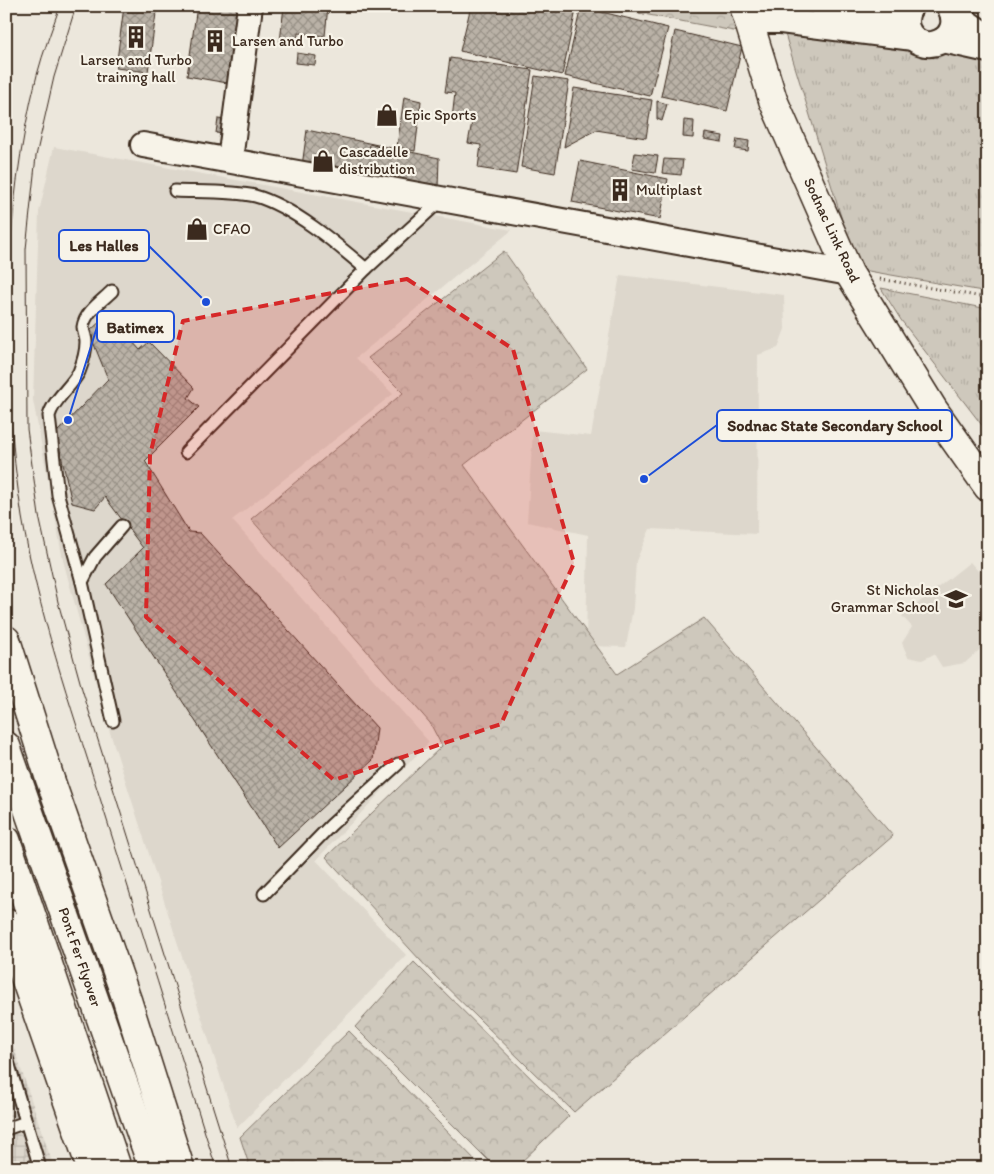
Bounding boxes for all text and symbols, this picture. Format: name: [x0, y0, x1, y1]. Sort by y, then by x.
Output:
building icon: Larsen and Turbo training hall: [123, 24, 149, 50]
building icon: Larsen and Turbo: [202, 28, 228, 54]
place label: Larsen and Turbo: [232, 32, 344, 50]
place label: Larsen and Turbo training hall: [80, 51, 192, 86]
shop icon: Epic Sports: [374, 102, 400, 128]
place label: Epic Sports: [404, 106, 477, 124]
place label: Cascadelle distribution: [339, 143, 415, 178]
shop icon: Cascadelle distribution: [310, 148, 336, 174]
street label: Sodnac Link Road: [800, 175, 864, 285]
building icon: Multiplast: [607, 177, 633, 203]
place label: Multiplast: [636, 181, 702, 199]
shop icon: CFAO: [184, 216, 210, 242]
place label: CFAO: [213, 220, 251, 238]
callout: Les Halles: [59, 230, 149, 261]
text: Les Halles: [69, 236, 139, 255]
callout: Batimex: [97, 311, 174, 342]
text: Batimex: [106, 318, 165, 337]
callout: Sodnac State Secondary School: [717, 410, 952, 441]
text: Sodnac State Secondary School: [727, 416, 943, 436]
place label: St Nicholas Grammar School: [831, 581, 940, 616]
school or university icon: St Nicholas Grammar School: [943, 586, 969, 612]
street label: Pont Fer Flyover: [55, 905, 105, 1009]

